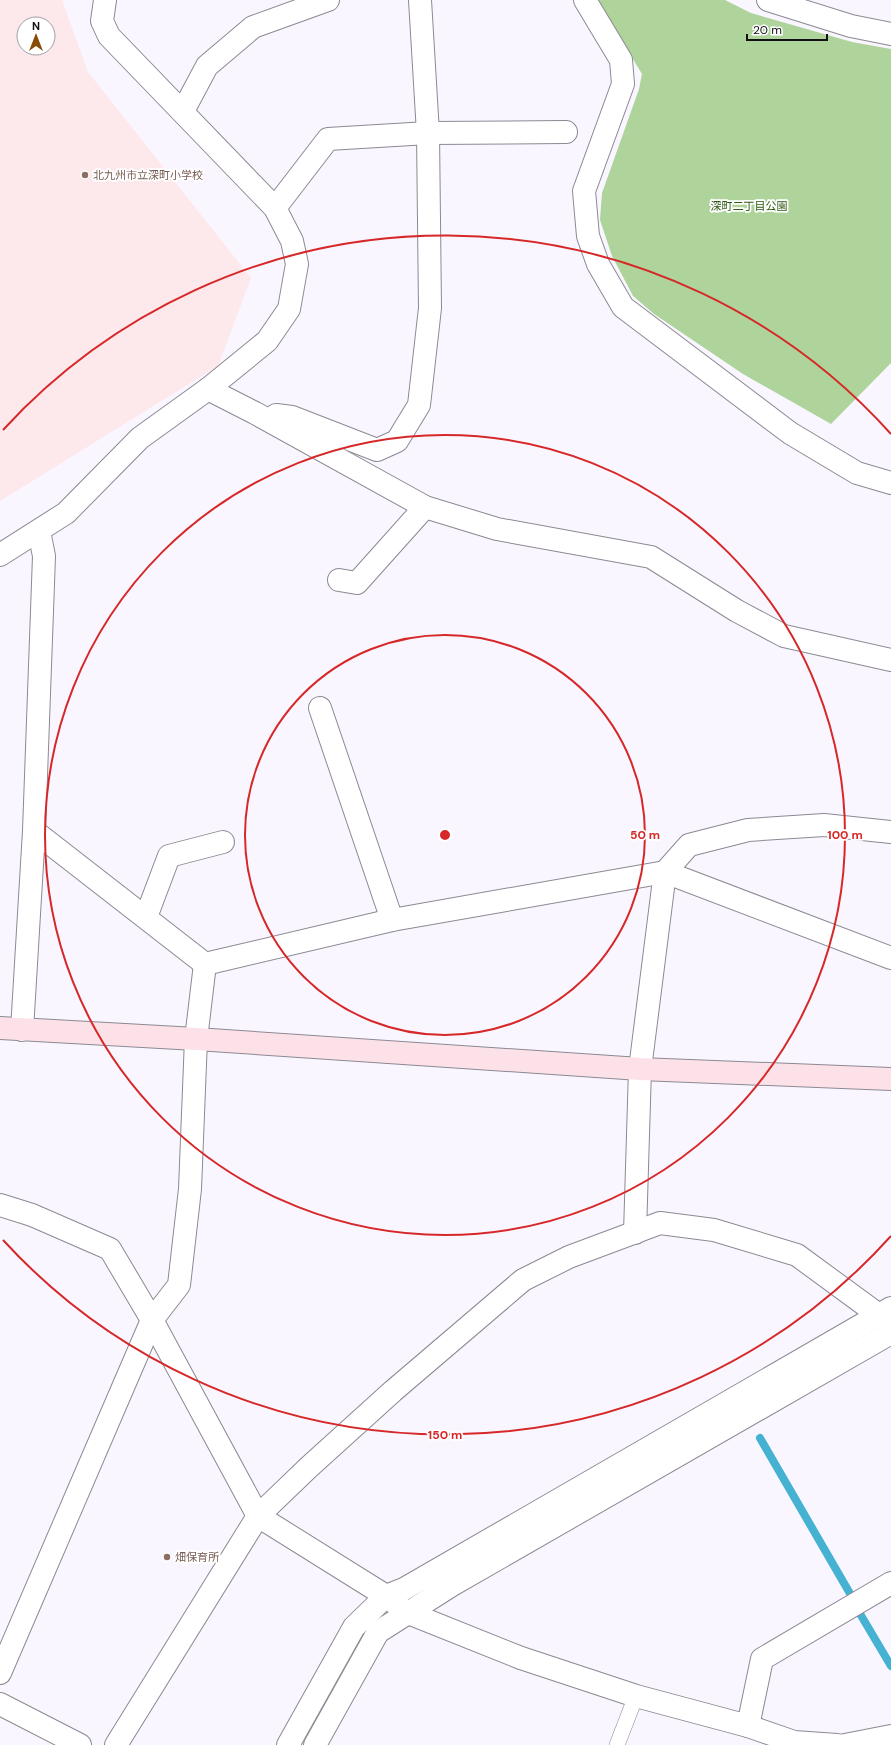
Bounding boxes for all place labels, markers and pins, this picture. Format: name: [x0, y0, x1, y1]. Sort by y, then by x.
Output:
place label: 北九州市立深町小学校: [93, 168, 203, 182]
marker: 北九州市立深町小学校: [80, 170, 90, 180]
centre of rings: [438, 828, 452, 842]
place label: 畑保育所: [175, 1550, 220, 1564]
marker: 畑保育所: [162, 1552, 172, 1562]

